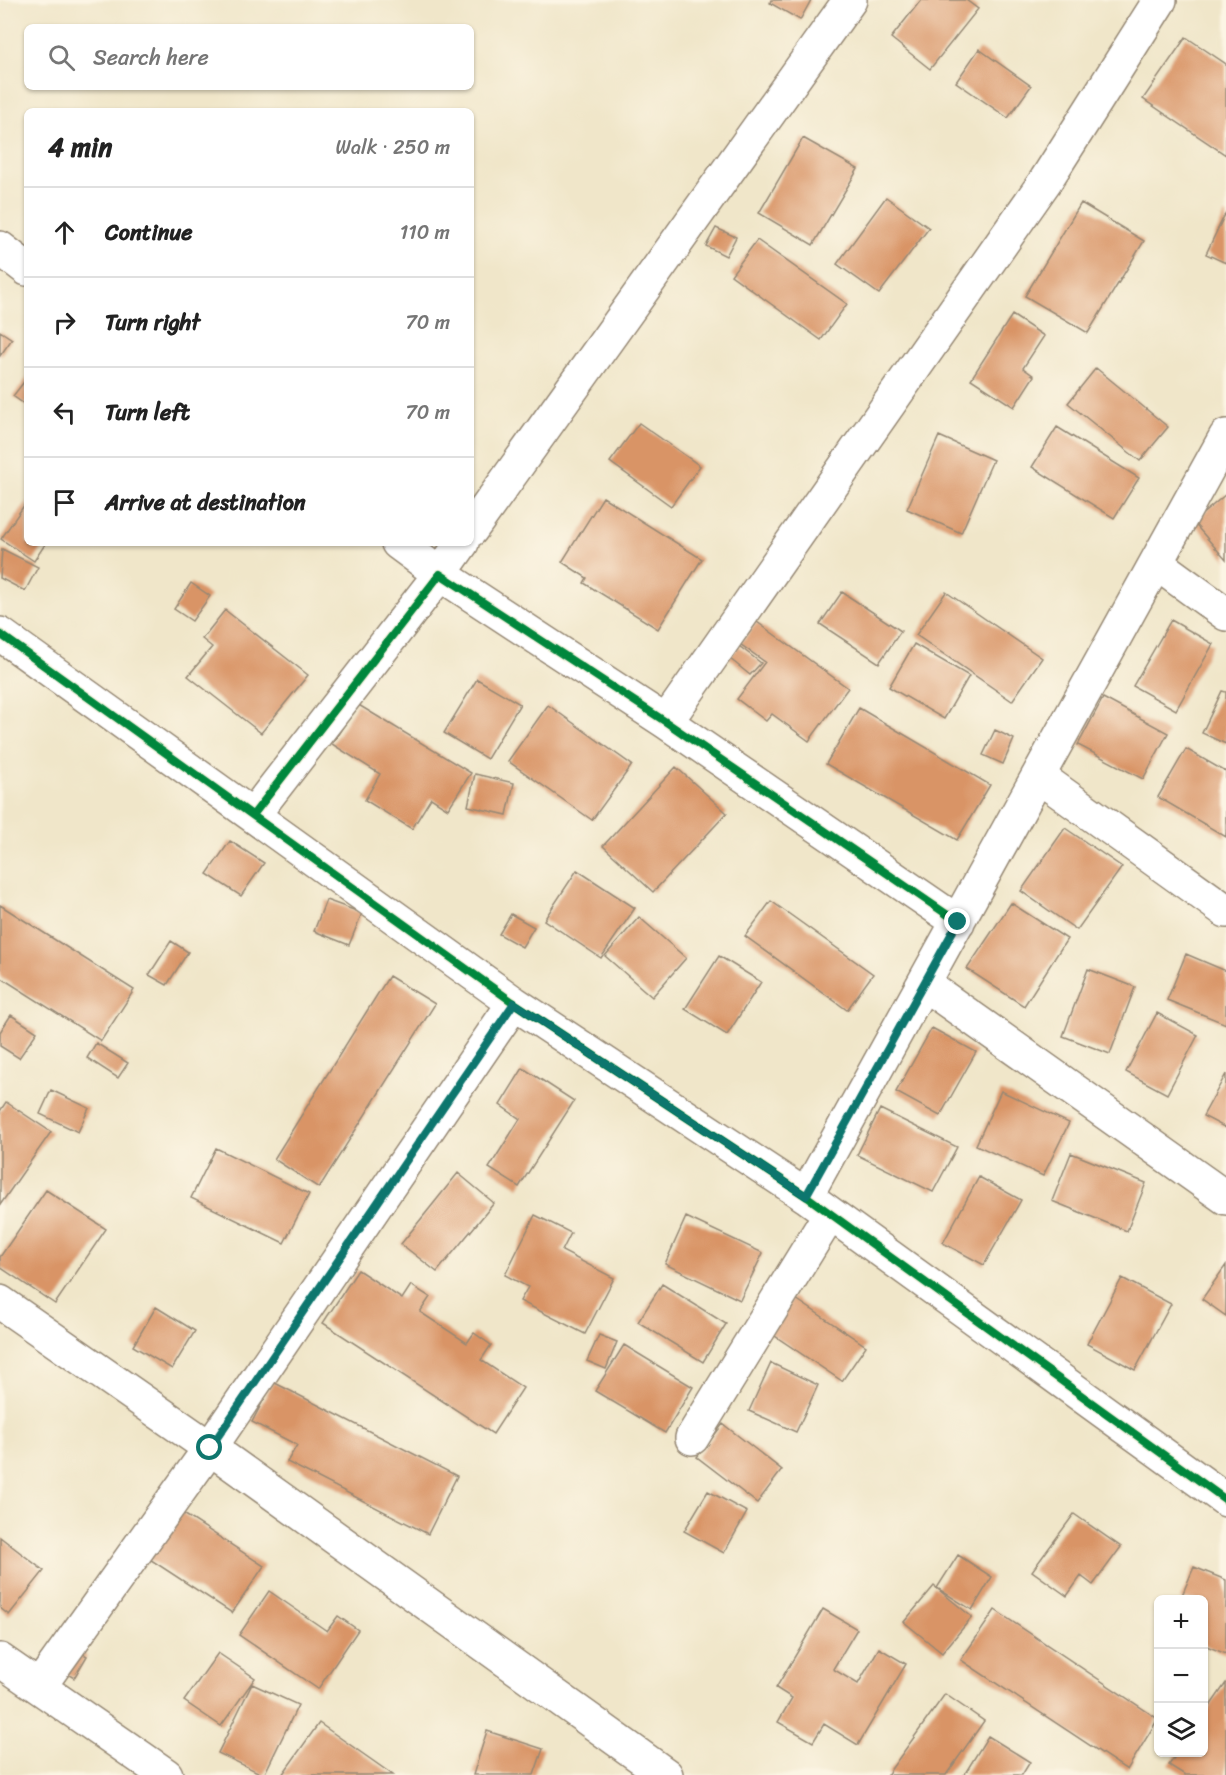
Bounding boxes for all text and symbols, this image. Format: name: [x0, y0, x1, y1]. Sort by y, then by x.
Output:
search box: [24, 24, 474, 90]
text: Search here: [93, 38, 209, 77]
icon: search: [45, 41, 78, 74]
text: 4 min: [48, 124, 112, 170]
text: Walk · 250 m: [336, 130, 450, 165]
text: Continue: [105, 213, 193, 252]
text: 110 m: [400, 215, 450, 250]
icon: ahead: [48, 216, 81, 249]
text: Turn right: [105, 303, 200, 342]
text: 70 m: [405, 305, 450, 340]
icon: right: [48, 306, 81, 339]
text: Turn left: [105, 393, 190, 432]
text: 70 m: [405, 395, 450, 430]
icon: left: [48, 396, 81, 429]
text: Arrive at destination: [105, 483, 306, 522]
icon: arrive: [48, 486, 81, 519]
route end: [944, 908, 970, 934]
route start: [196, 1434, 222, 1460]
map controls: [1154, 1595, 1208, 1757]
button: +: [1154, 1595, 1208, 1649]
button: −: [1154, 1649, 1208, 1703]
button: layers: [1154, 1703, 1208, 1757]

